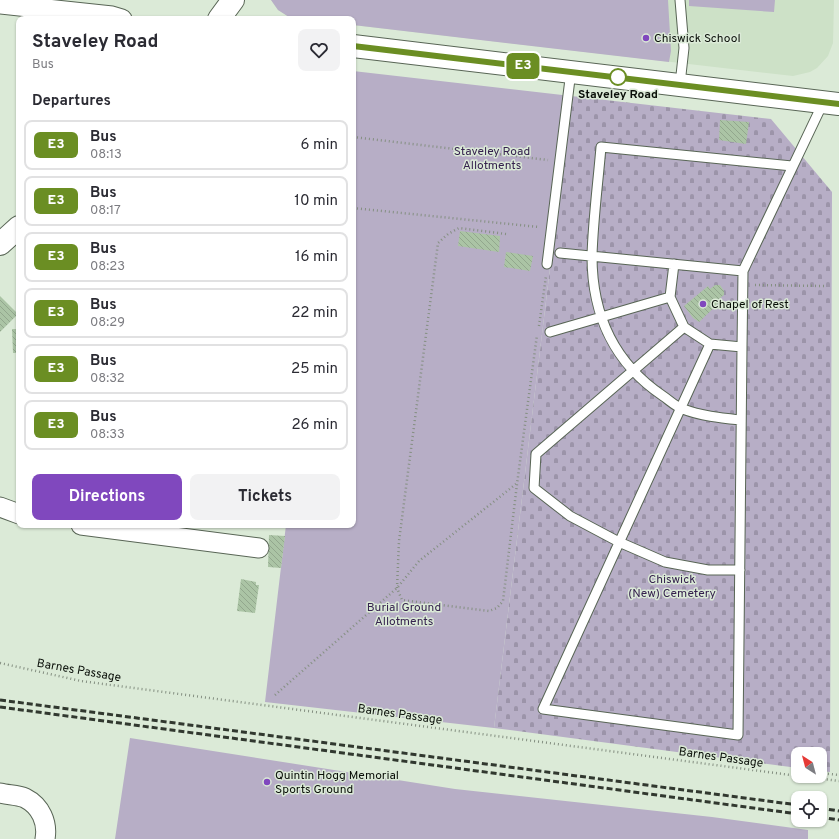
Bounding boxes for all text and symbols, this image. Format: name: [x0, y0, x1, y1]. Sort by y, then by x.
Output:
button: heart: [298, 29, 340, 71]
text: Staveley Road: [32, 30, 159, 54]
place label: Chiswick School: [654, 31, 741, 47]
marker: Chiswick School: [641, 33, 651, 43]
line badge: E3: [505, 53, 541, 79]
text: Bus: [32, 57, 54, 73]
text: E3: [514, 57, 532, 74]
marker: Staveley Road: [609, 68, 627, 86]
place label: Staveley Road: [578, 87, 658, 103]
text: Departures: [32, 92, 111, 111]
text: Bus: [90, 128, 117, 147]
text: E3: [47, 136, 65, 153]
text: 6 min: [301, 136, 338, 155]
park label: Staveley Road Allotments: [454, 144, 530, 174]
text: 08:13: [90, 147, 122, 163]
text: Bus: [90, 184, 117, 203]
text: E3: [47, 192, 65, 209]
text: 10 min: [294, 192, 338, 211]
text: 08:17: [90, 203, 121, 219]
text: Bus: [90, 240, 117, 259]
text: E3: [47, 248, 65, 265]
text: 16 min: [295, 248, 338, 267]
text: 08:23: [90, 259, 125, 275]
text: Bus: [90, 296, 117, 315]
place label: Chapel of Rest: [711, 297, 789, 313]
marker: Chapel of Rest: [698, 299, 708, 309]
text: E3: [47, 304, 65, 321]
text: 22 min: [291, 304, 338, 323]
text: 08:29: [90, 315, 125, 331]
text: Bus: [90, 352, 117, 371]
text: E3: [47, 360, 65, 377]
text: 25 min: [291, 360, 338, 379]
text: 08:32: [90, 371, 125, 387]
text: Bus: [90, 408, 117, 427]
text: E3: [47, 416, 65, 433]
text: 26 min: [291, 416, 338, 435]
text: 08:33: [90, 427, 125, 443]
button: Directions: [32, 474, 182, 520]
button: Tickets: [190, 474, 340, 520]
park label: Chiswick (New) Cemetery: [628, 572, 716, 602]
park label: Burial Ground Allotments: [367, 600, 441, 630]
street label: Barnes Passage: [35, 656, 122, 686]
street label: Barnes Passage: [357, 701, 443, 729]
street label: Barnes Passage: [678, 744, 764, 772]
north arrow: [791, 747, 827, 783]
map controls: [791, 747, 827, 827]
place label: Quintin Hogg Memorial Sports Ground: [275, 768, 399, 798]
marker: Quintin Hogg Memorial Sports Ground: [262, 777, 272, 787]
button: locate: [791, 791, 827, 827]

